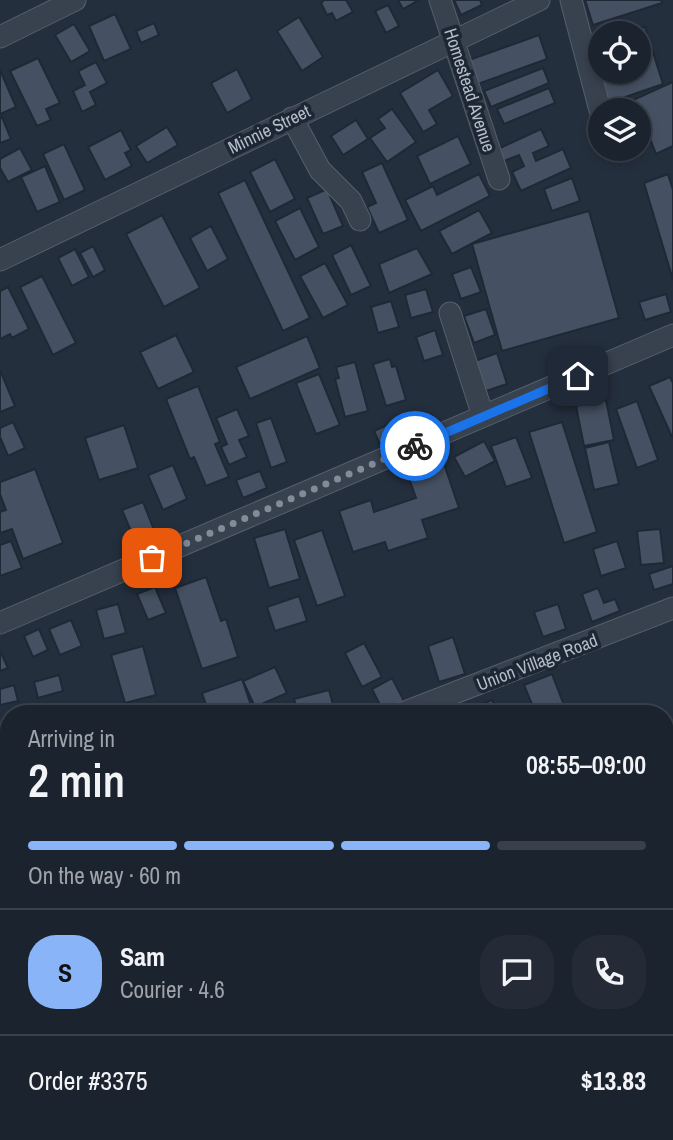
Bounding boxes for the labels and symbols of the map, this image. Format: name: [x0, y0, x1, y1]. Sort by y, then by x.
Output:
street label: Homestead Avenue: [438, 25, 502, 155]
street label: Minnie Street: [224, 98, 314, 160]
pin: [548, 346, 608, 406]
courier: [380, 411, 450, 481]
pin: [122, 528, 182, 588]
street label: Union Village Road: [473, 627, 601, 697]

